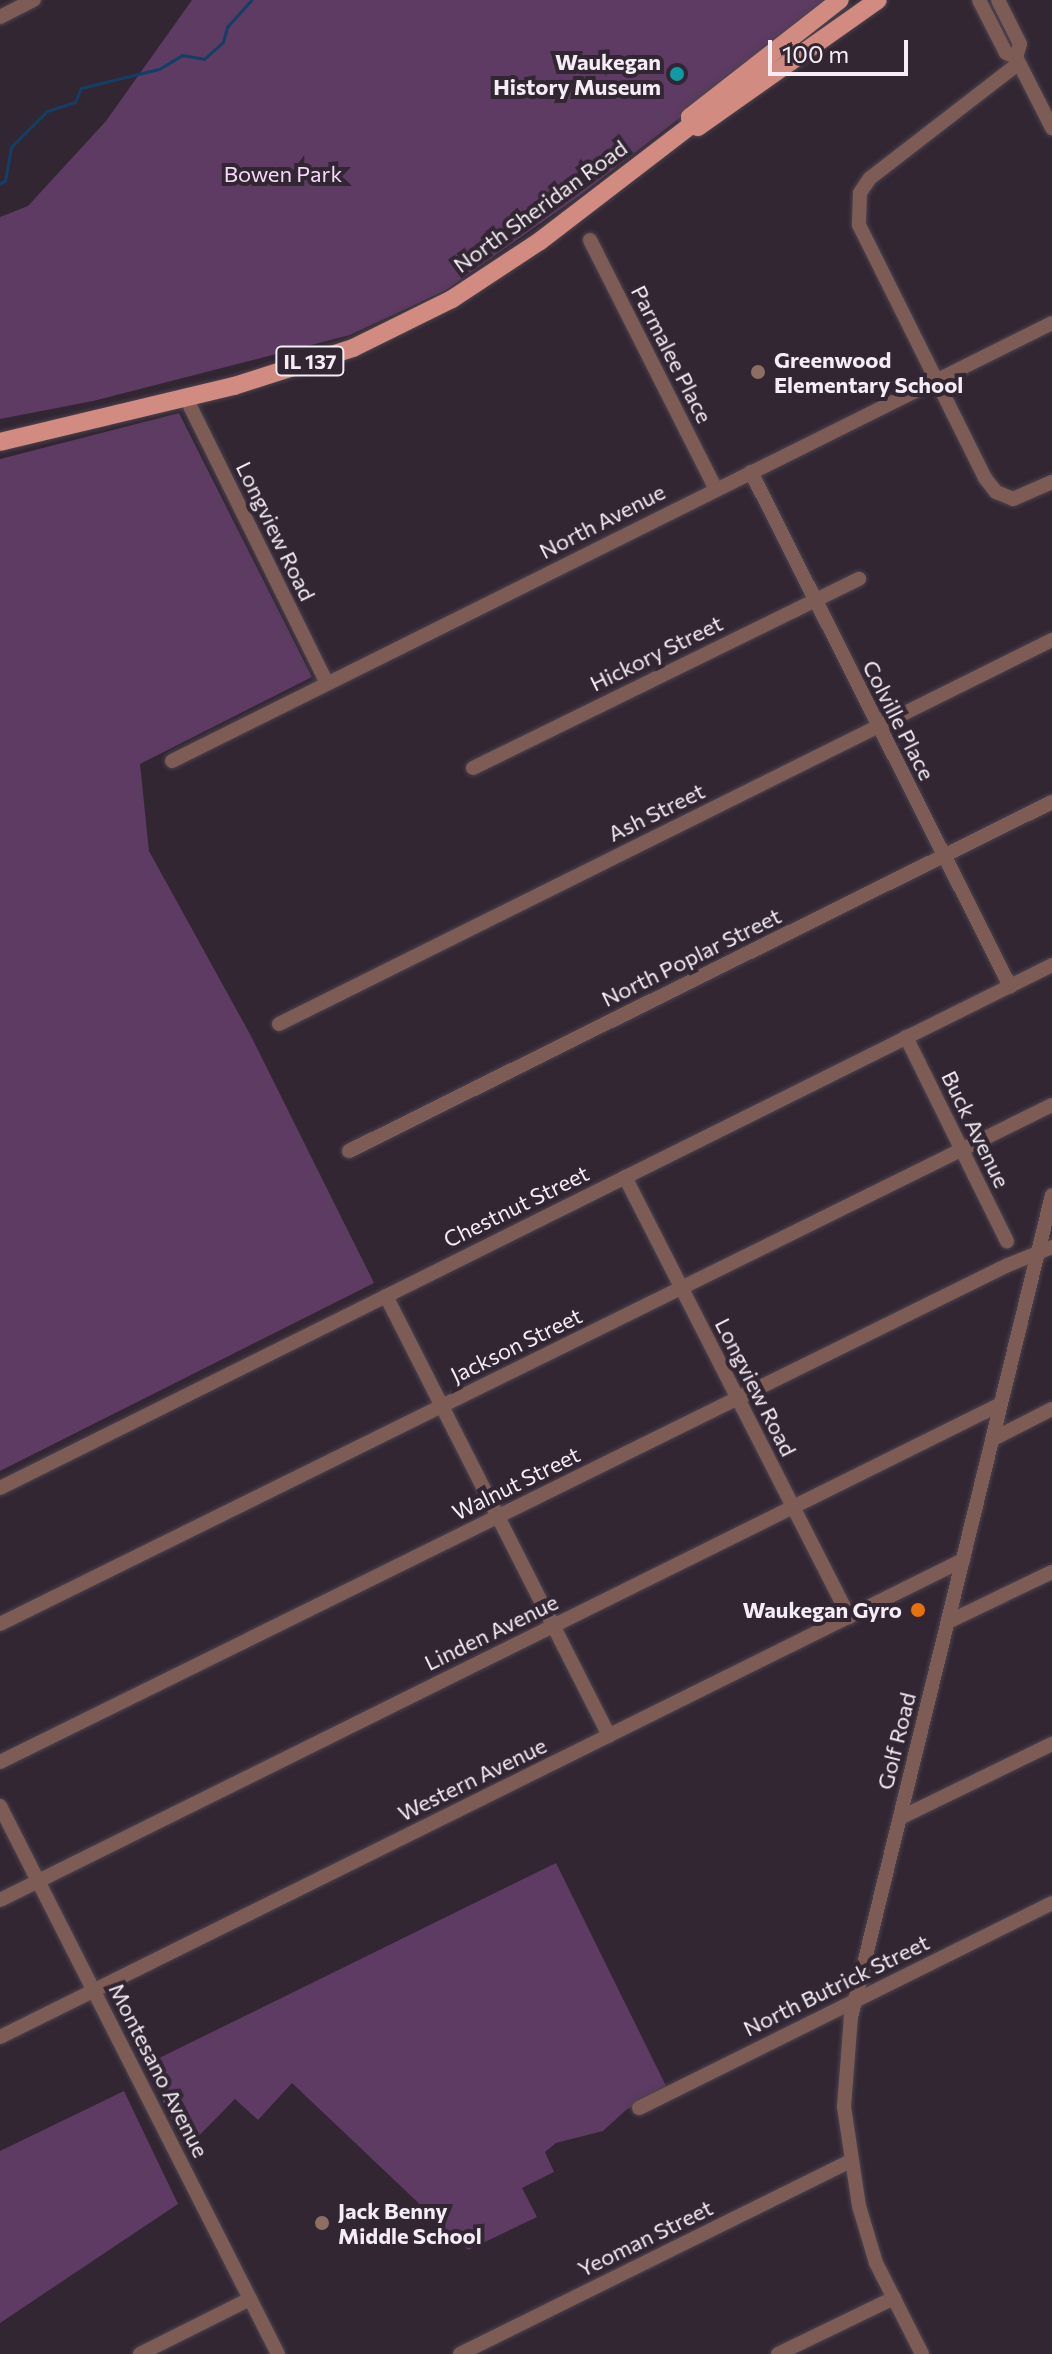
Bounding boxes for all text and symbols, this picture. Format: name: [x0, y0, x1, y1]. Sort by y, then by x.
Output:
scale bar: [772, 24, 912, 74]
text: 100 m: [782, 39, 849, 68]
place label: Waukegan History Museum: [493, 48, 661, 100]
marker: Waukegan History Museum: [668, 65, 686, 83]
street label: North Sheridan Road: [448, 134, 632, 278]
park label: Bowen Park: [224, 161, 342, 187]
street label: Parmalee Place: [626, 281, 718, 427]
road number: IL 137: [274, 345, 346, 377]
place label: Greenwood Elementary School: [774, 346, 963, 398]
marker: Greenwood Elementary School: [749, 363, 767, 381]
street label: Longview Road: [231, 457, 321, 605]
street label: North Avenue: [535, 478, 669, 564]
street label: Hickory Street: [585, 610, 727, 696]
street label: Colville Place: [857, 656, 941, 784]
street label: Ash Street: [603, 777, 709, 847]
street label: North Poplar Street: [597, 902, 785, 1012]
street label: Buck Avenue: [936, 1066, 1016, 1192]
street label: Chestnut Street: [439, 1159, 593, 1253]
street label: Jackson Street: [446, 1302, 586, 1388]
street label: Longview Road: [710, 1313, 802, 1461]
street label: Walnut Street: [448, 1441, 584, 1525]
street label: Linden Avenue: [420, 1588, 562, 1676]
place label: Waukegan Gyro: [742, 1597, 902, 1623]
marker: Waukegan Gyro: [909, 1601, 927, 1619]
street label: Golf Road: [871, 1690, 921, 1792]
street label: Western Avenue: [393, 1732, 551, 1826]
street label: North Butrick Street: [739, 1929, 933, 2041]
street label: Montesano Avenue: [104, 1978, 214, 2162]
street label: Yeoman Street: [573, 2194, 717, 2282]
place label: Jack Benny Middle School: [338, 2197, 482, 2248]
marker: Jack Benny Middle School: [313, 2214, 331, 2232]

